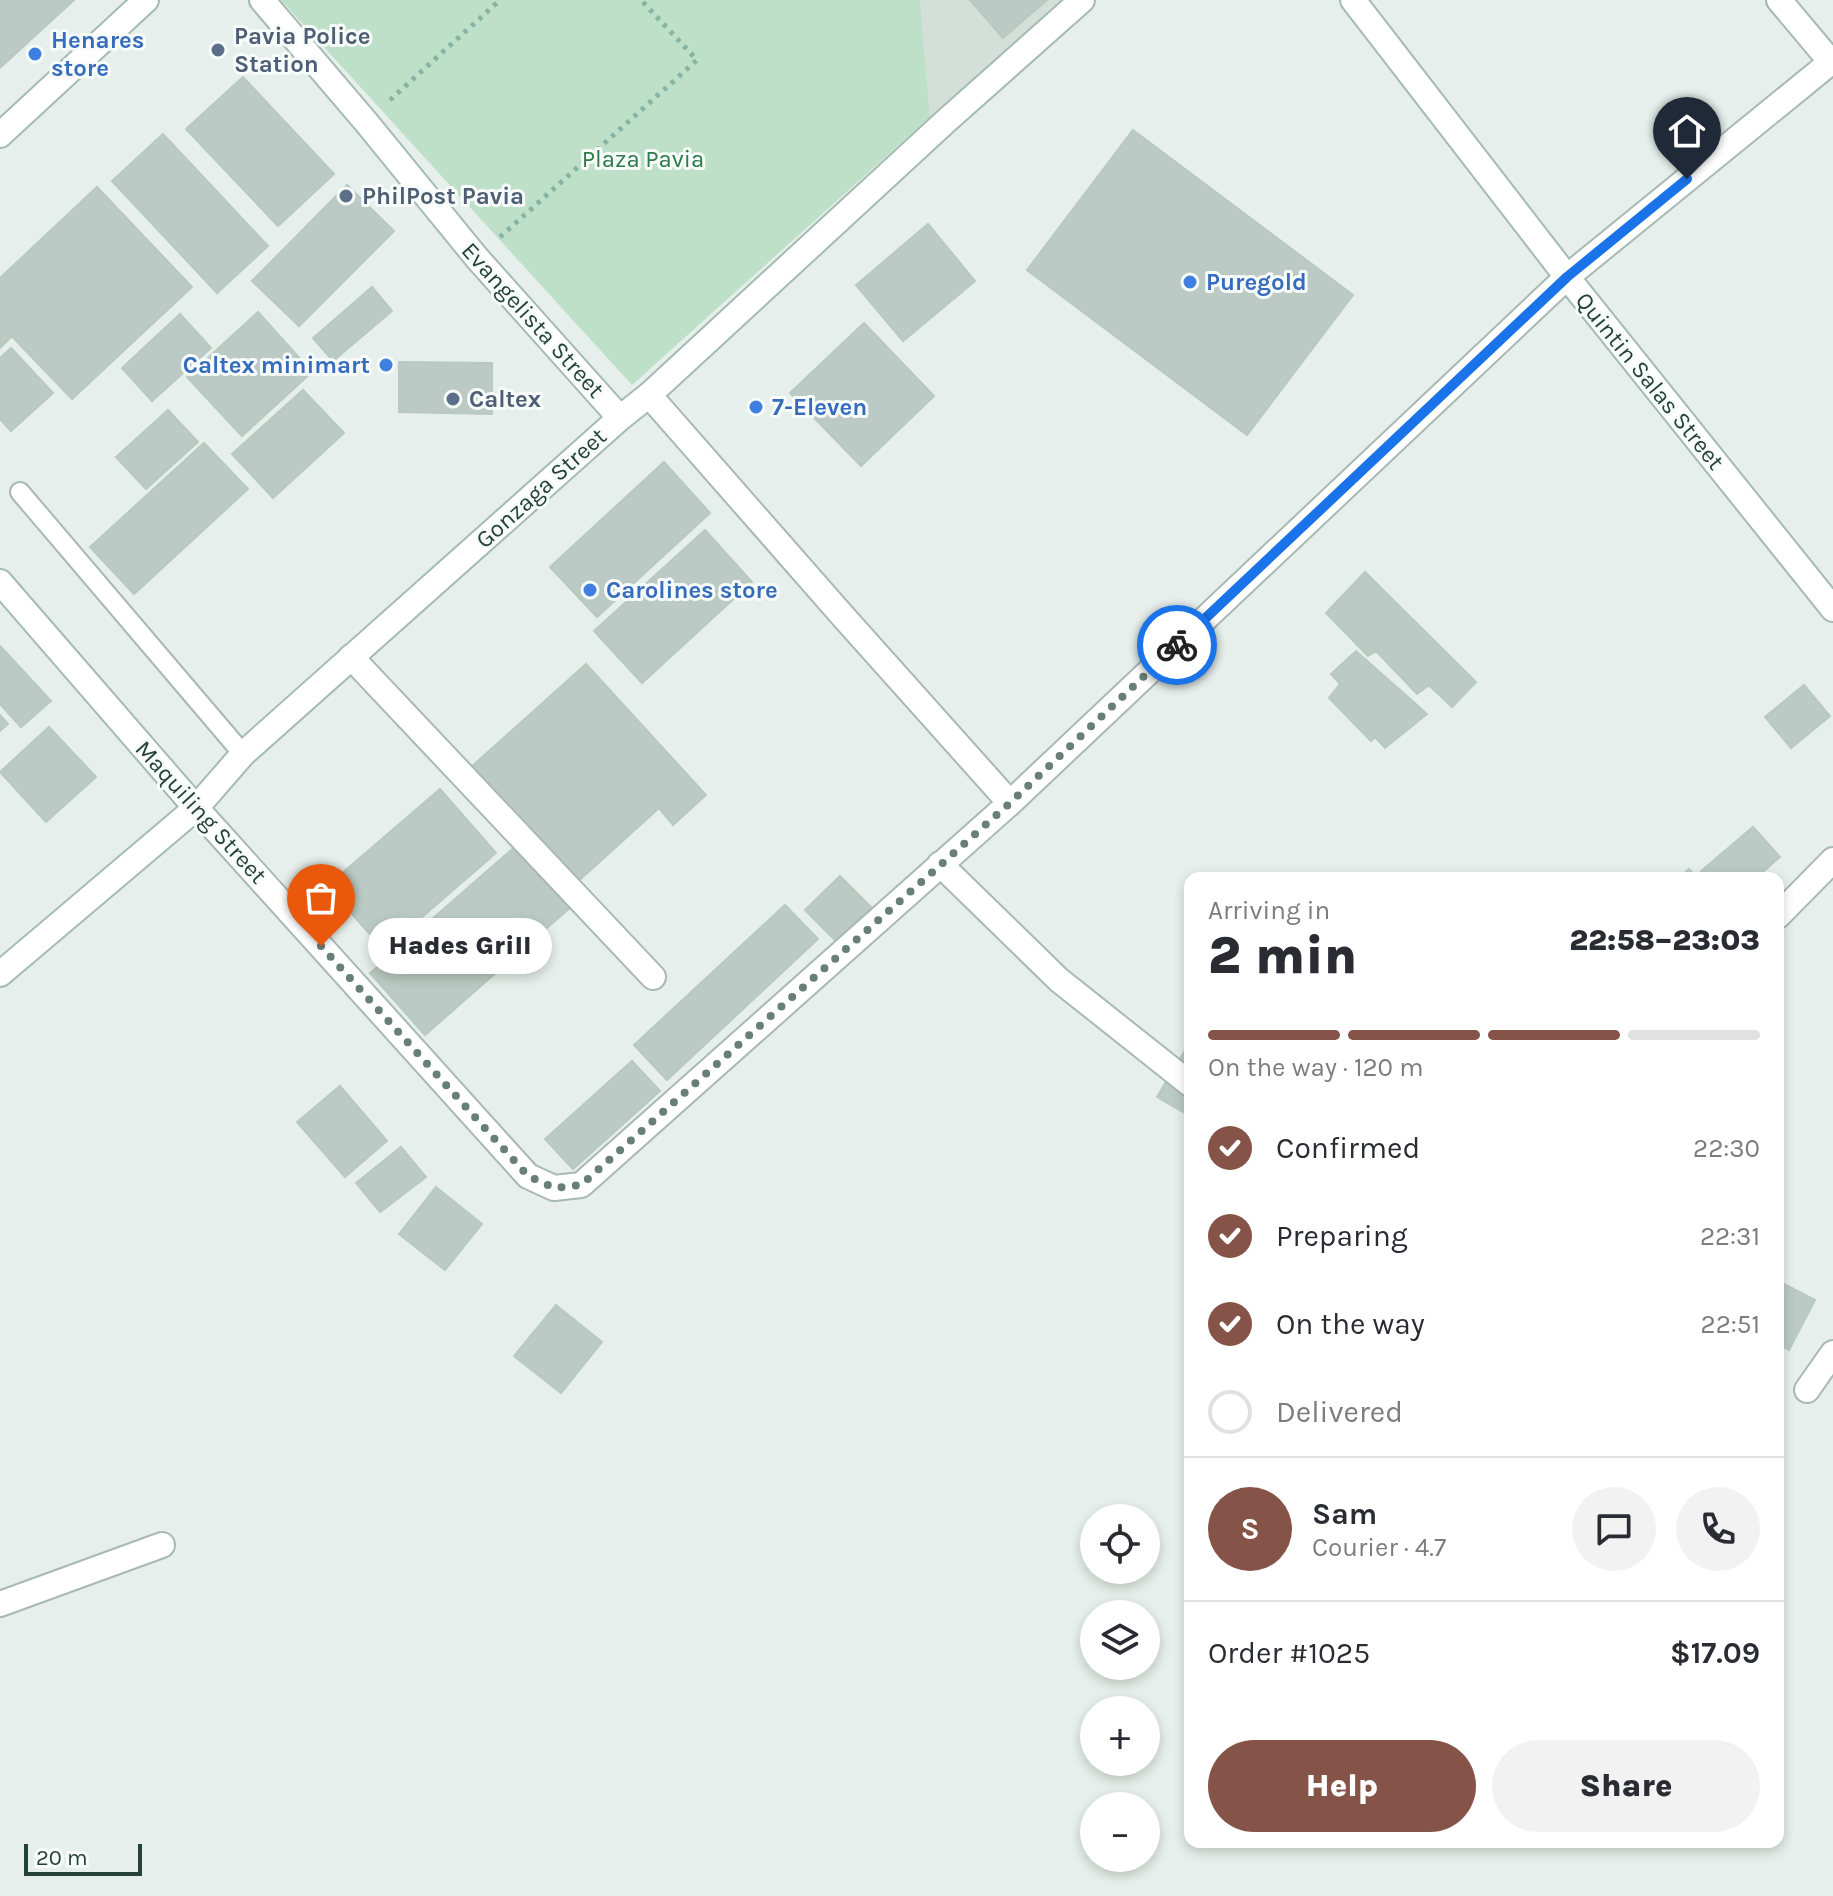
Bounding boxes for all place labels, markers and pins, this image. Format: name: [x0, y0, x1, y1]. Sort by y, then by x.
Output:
place label: Pavia Police Station: [234, 22, 371, 78]
place label: Henares store: [51, 26, 144, 82]
marker: Pavia Police Station: [209, 41, 227, 59]
marker: Henares store: [26, 45, 44, 63]
pin: [1653, 97, 1721, 179]
place label: PhilPost Pavia: [362, 182, 524, 210]
marker: PhilPost Pavia: [337, 187, 355, 205]
place label: Puregold: [1206, 268, 1307, 296]
marker: Puregold: [1181, 273, 1199, 291]
place label: Caltex minimart: [183, 351, 370, 379]
marker: Caltex minimart: [377, 356, 395, 374]
place label: Caltex: [469, 385, 541, 413]
marker: Caltex: [444, 390, 462, 408]
place label: 7-Eleven: [772, 393, 867, 421]
marker: 7-Eleven: [747, 398, 765, 416]
place label: Carolines store: [606, 576, 778, 604]
marker: Carolines store: [581, 581, 599, 599]
pin: [287, 864, 355, 946]
callout: Hades Grill: [369, 918, 553, 974]

